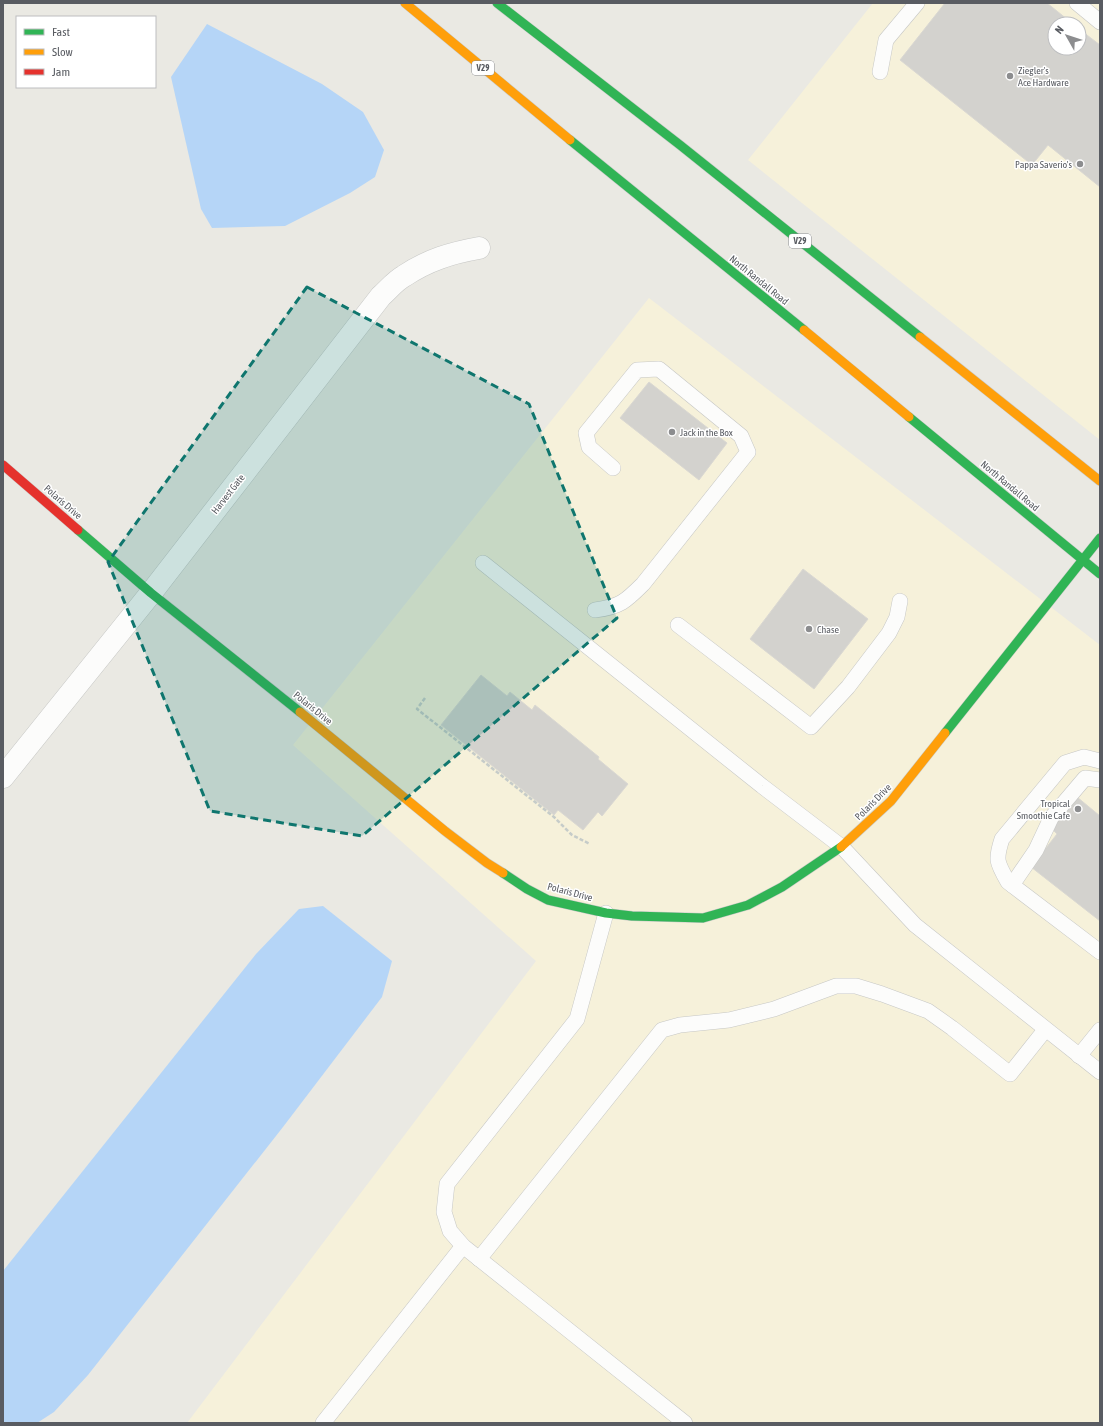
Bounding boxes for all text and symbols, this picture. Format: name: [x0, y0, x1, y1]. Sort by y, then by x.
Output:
legend: [16, 16, 156, 88]
north arrow: [1047, 16, 1087, 56]
text: N: [1053, 23, 1066, 36]
text: Fast: [52, 25, 70, 39]
text: Slow: [52, 45, 73, 59]
road number: V29: [472, 61, 494, 75]
text: Jam: [52, 65, 70, 79]
place label: Ziegler's Ace Hardware: [1018, 65, 1069, 88]
marker: Ziegler's Ace Hardware: [1005, 71, 1015, 81]
place label: Pappa Saverio's: [1015, 159, 1072, 170]
marker: Pappa Saverio's: [1075, 159, 1085, 169]
road number: V29: [789, 234, 811, 248]
street label: North Randall Road: [727, 253, 791, 307]
marker: Jack in the Box: [667, 427, 677, 437]
place label: Jack in the Box: [680, 427, 733, 438]
street label: North Randall Road: [979, 459, 1041, 514]
street label: Harvest Gate: [209, 472, 247, 516]
street label: Polaris Drive: [42, 483, 84, 522]
marker: Chase: [804, 624, 814, 634]
place label: Chase: [817, 624, 840, 635]
street label: Polaris Drive: [292, 689, 335, 727]
street label: Polaris Drive: [853, 781, 894, 822]
place label: Tropical Smoothie Cafe: [1017, 798, 1070, 821]
marker: Tropical Smoothie Cafe: [1073, 804, 1083, 814]
street label: Polaris Drive: [546, 881, 594, 903]

